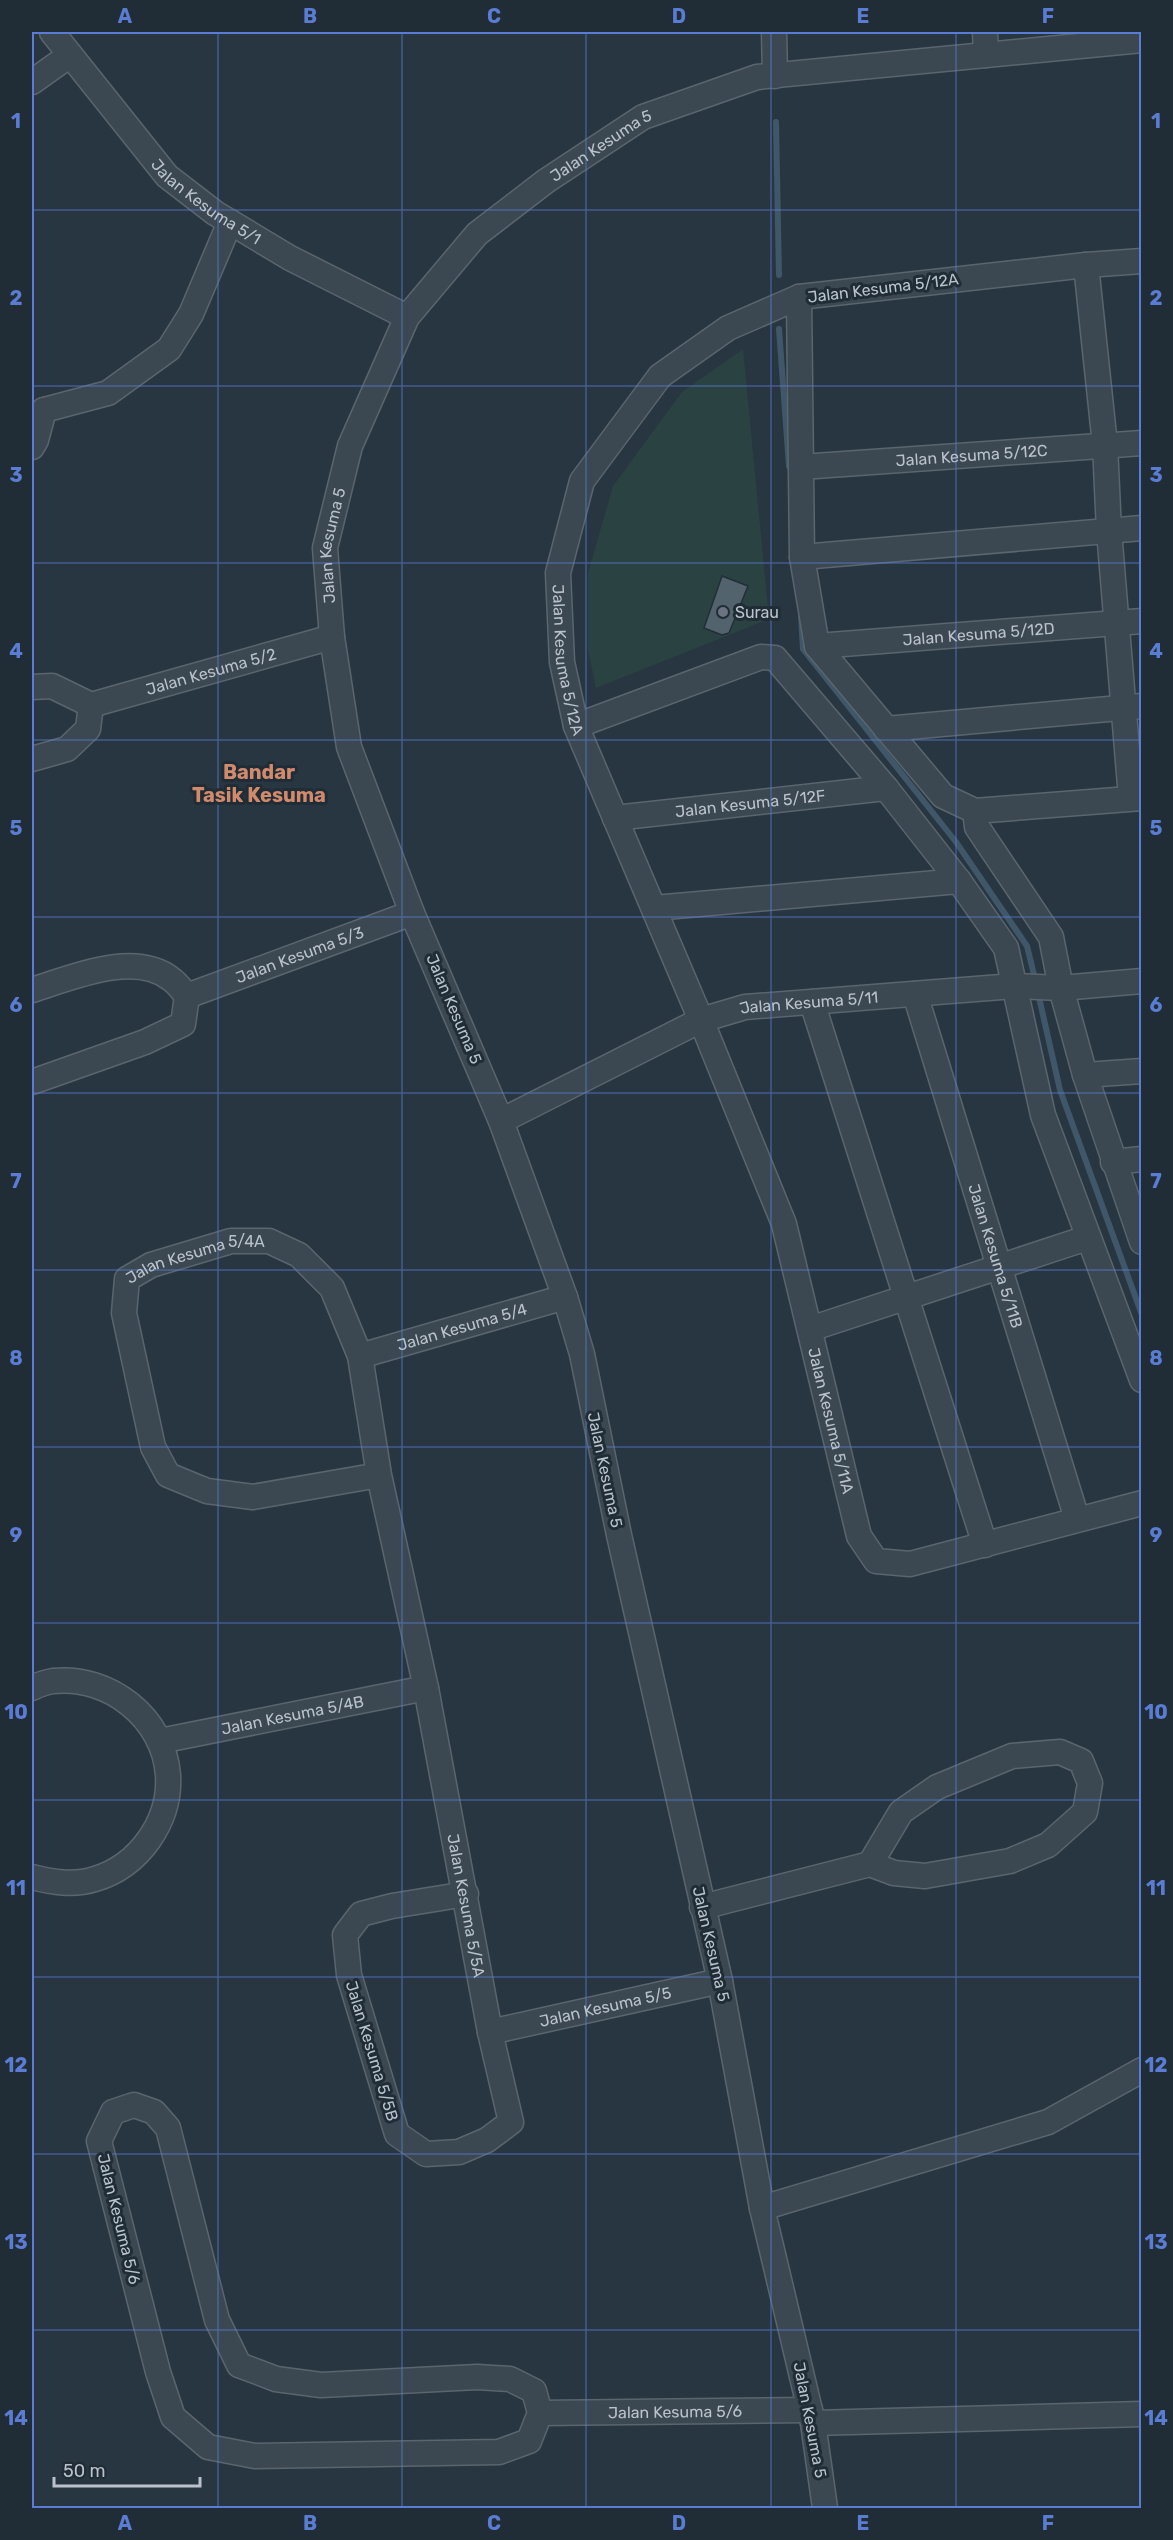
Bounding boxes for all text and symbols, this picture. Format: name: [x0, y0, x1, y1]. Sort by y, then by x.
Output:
text: A: [118, 4, 133, 28]
text: B: [303, 4, 317, 28]
text: C: [487, 4, 501, 28]
text: D: [672, 4, 686, 28]
text: E: [857, 4, 869, 28]
text: F: [1042, 4, 1054, 28]
street label: Jalan Kesuma 5: [546, 105, 654, 185]
text: 1: [11, 109, 21, 133]
text: 1: [1151, 109, 1161, 133]
street label: Jalan Kesuma 5/1: [147, 155, 265, 248]
street label: Jalan Kesuma 5/12A: [806, 269, 960, 307]
text: 2: [10, 286, 23, 310]
text: 2: [1150, 286, 1163, 310]
street label: Jalan Kesuma 5/12C: [895, 440, 1048, 470]
text: 3: [9, 463, 23, 487]
text: 3: [1149, 463, 1163, 487]
street label: Jalan Kesuma 5: [315, 485, 349, 604]
street label: Jalan Kesuma 5/12A: [549, 584, 588, 738]
place label: Surau: [735, 603, 779, 622]
marker: Surau: [716, 605, 730, 619]
street label: Jalan Kesuma 5/12D: [902, 618, 1055, 649]
text: 4: [9, 639, 23, 663]
text: 4: [1149, 639, 1163, 663]
street label: Jalan Kesuma 5/2: [144, 644, 278, 699]
district label: Bandar Tasik Kesuma: [192, 760, 326, 807]
street label: Jalan Kesuma 5/12F: [674, 785, 826, 821]
text: 5: [10, 816, 23, 840]
text: 5: [1150, 816, 1163, 840]
street label: Jalan Kesuma 5/3: [233, 922, 366, 987]
street label: Jalan Kesuma 5: [422, 951, 486, 1067]
street label: Jalan Kesuma 5/11: [737, 987, 879, 1018]
text: 6: [9, 993, 23, 1017]
text: 6: [1149, 993, 1163, 1017]
text: 7: [10, 1169, 22, 1193]
text: 7: [1150, 1169, 1162, 1193]
street label: Jalan Kesuma 5/11B: [965, 1181, 1027, 1330]
street label: Jalan Kesuma 5/4A: [122, 1232, 265, 1287]
street label: Jalan Kesuma 5/4: [395, 1299, 529, 1354]
text: 8: [9, 1346, 23, 1370]
street label: Jalan Kesuma 5/11A: [805, 1346, 858, 1496]
text: 8: [1149, 1346, 1163, 1370]
street label: Jalan Kesuma 5: [583, 1410, 627, 1530]
text: 9: [10, 1523, 23, 1547]
text: 9: [1150, 1523, 1163, 1547]
street label: Jalan Kesuma 5/4B: [219, 1691, 365, 1738]
text: 10: [4, 1700, 28, 1724]
text: 10: [1144, 1700, 1168, 1724]
street label: Jalan Kesuma 5/5A: [444, 1832, 489, 1979]
text: 11: [6, 1876, 26, 1900]
text: 11: [1146, 1876, 1166, 1900]
street label: Jalan Kesuma 5: [689, 1885, 733, 2003]
street label: Jalan Kesuma 5/5B: [342, 1979, 402, 2123]
street label: Jalan Kesuma 5/5: [537, 1983, 673, 2030]
text: 12: [5, 2053, 27, 2077]
text: 12: [1145, 2053, 1167, 2077]
street label: Jalan Kesuma 5/6: [94, 2152, 145, 2287]
text: 13: [4, 2230, 28, 2254]
text: 13: [1144, 2230, 1168, 2254]
street label: Jalan Kesuma 5: [789, 2360, 831, 2480]
street label: Jalan Kesuma 5/6: [608, 2401, 743, 2422]
text: 14: [4, 2406, 28, 2430]
text: 14: [1144, 2406, 1168, 2430]
scale bar: [54, 2450, 200, 2488]
text: 50 m: [63, 2460, 106, 2482]
text: A: [118, 2511, 133, 2535]
text: B: [303, 2511, 317, 2535]
text: C: [487, 2511, 501, 2535]
text: D: [672, 2511, 686, 2535]
text: E: [857, 2511, 869, 2535]
text: F: [1042, 2511, 1054, 2535]

